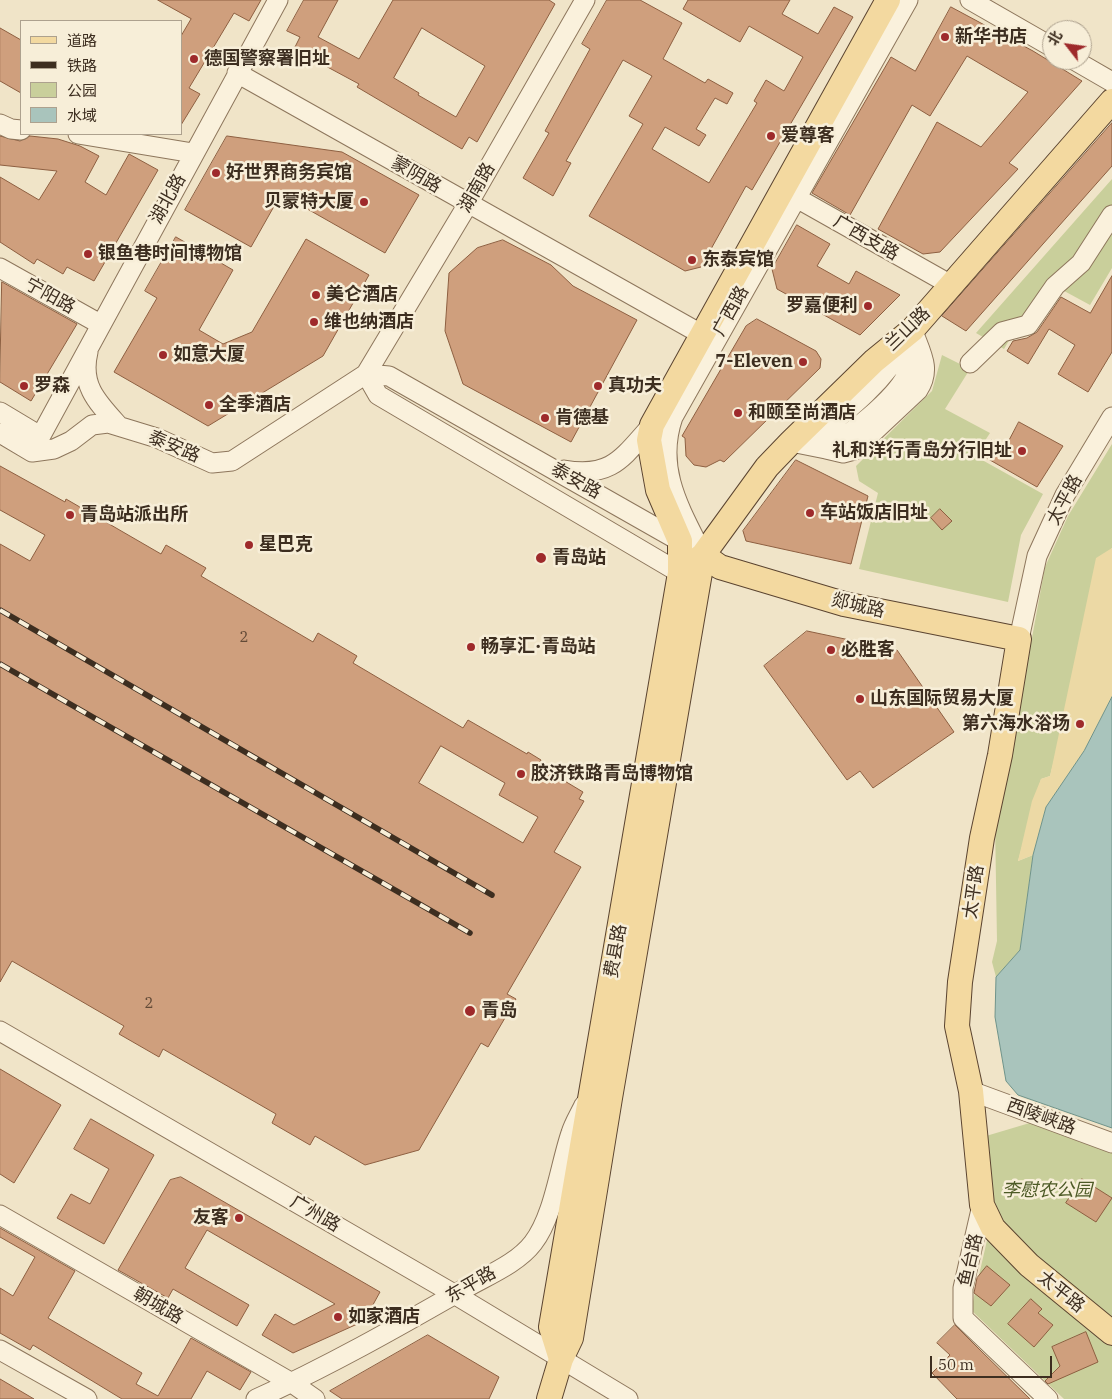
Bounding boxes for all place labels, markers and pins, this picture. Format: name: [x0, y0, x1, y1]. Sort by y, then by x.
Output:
place label: 新华书店: [955, 26, 1027, 48]
marker: 新华书店: [939, 31, 951, 43]
place label: 德国警察署旧址: [204, 48, 330, 70]
marker: 德国警察署旧址: [188, 53, 200, 65]
place label: 爱尊客: [781, 125, 835, 147]
marker: 爱尊客: [765, 130, 777, 142]
place label: 好世界商务宾馆: [226, 162, 352, 184]
marker: 好世界商务宾馆: [210, 167, 222, 179]
place label: 贝蒙特大厦: [264, 191, 354, 213]
marker: 贝蒙特大厦: [358, 196, 370, 208]
place label: 银鱼巷时间博物馆: [98, 243, 242, 265]
marker: 银鱼巷时间博物馆: [82, 248, 94, 260]
place label: 东泰宾馆: [702, 249, 774, 271]
marker: 东泰宾馆: [686, 254, 698, 266]
place label: 美仑酒店: [326, 284, 398, 306]
marker: 美仑酒店: [310, 289, 322, 301]
place label: 罗嘉便利: [786, 295, 858, 317]
marker: 罗嘉便利: [862, 300, 874, 312]
place label: 维也纳酒店: [324, 311, 414, 333]
marker: 维也纳酒店: [308, 316, 320, 328]
place label: 如意大厦: [173, 344, 245, 366]
marker: 如意大厦: [157, 349, 169, 361]
place label: 7-Eleven: [715, 351, 793, 373]
marker: 7-Eleven: [797, 356, 809, 368]
place label: 罗森: [34, 375, 70, 397]
place label: 真功夫: [608, 375, 662, 397]
marker: 罗森: [18, 380, 30, 392]
marker: 真功夫: [592, 380, 604, 392]
place label: 全季酒店: [219, 394, 291, 416]
marker: 全季酒店: [203, 399, 215, 411]
place label: 和颐至尚酒店: [748, 402, 856, 424]
place label: 肯德基: [555, 407, 609, 429]
marker: 和颐至尚酒店: [732, 407, 744, 419]
marker: 肯德基: [539, 412, 551, 424]
place label: 礼和洋行青岛分行旧址: [832, 440, 1012, 462]
marker: 礼和洋行青岛分行旧址: [1016, 445, 1028, 457]
place label: 车站饭店旧址: [820, 502, 928, 524]
place label: 青岛站派出所: [80, 504, 188, 526]
marker: 车站饭店旧址: [804, 507, 816, 519]
marker: 青岛站派出所: [64, 509, 76, 521]
place label: 星巴克: [259, 534, 313, 556]
marker: 星巴克: [243, 539, 255, 551]
place label: 青岛站: [552, 547, 606, 569]
marker: 青岛站: [534, 551, 548, 565]
place label: 畅享汇·青岛站: [481, 636, 595, 658]
place label: 必胜客: [841, 639, 895, 661]
marker: 畅享汇·青岛站: [465, 641, 477, 653]
marker: 必胜客: [825, 644, 837, 656]
place label: 山东国际贸易大厦: [870, 688, 1014, 710]
marker: 山东国际贸易大厦: [854, 693, 866, 705]
place label: 第六海水浴场: [962, 713, 1070, 735]
marker: 第六海水浴场: [1074, 718, 1086, 730]
place label: 胶济铁路青岛博物馆: [531, 763, 693, 785]
marker: 胶济铁路青岛博物馆: [515, 768, 527, 780]
place label: 青岛: [481, 1000, 517, 1022]
marker: 青岛: [463, 1004, 477, 1018]
place label: 友客: [193, 1207, 229, 1229]
marker: 友客: [233, 1212, 245, 1224]
place label: 如家酒店: [348, 1306, 420, 1328]
marker: 如家酒店: [332, 1311, 344, 1323]

